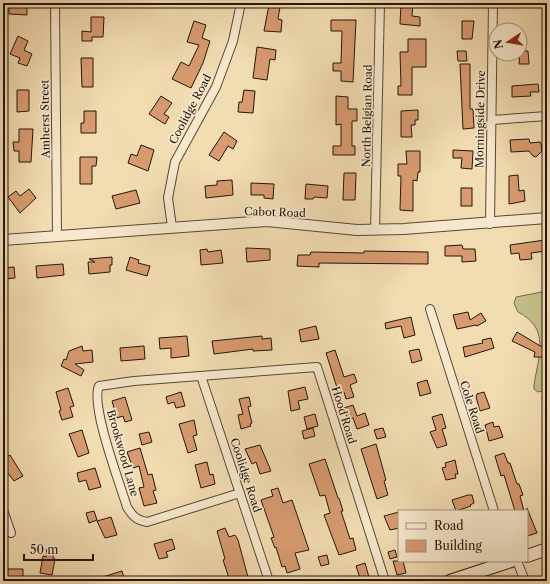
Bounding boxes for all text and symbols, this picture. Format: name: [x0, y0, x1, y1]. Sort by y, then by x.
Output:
north arrow: [488, 22, 528, 62]
text: N: [490, 38, 506, 50]
street label: North Belgian Road: [359, 64, 375, 168]
street label: Morningside Drive: [472, 70, 488, 168]
street label: Coolidge Road: [166, 71, 214, 146]
street label: Amherst Street: [37, 79, 53, 160]
street label: Cabot Road: [244, 204, 306, 220]
street label: Cole Road: [457, 379, 487, 435]
street label: Hood Road: [329, 385, 359, 446]
street label: Brookwood Lane: [104, 408, 142, 498]
street label: Coolidge Road: [227, 436, 265, 514]
legend: [398, 510, 528, 562]
text: Road: [434, 518, 464, 533]
scale bar: [24, 536, 93, 562]
text: Building: [434, 538, 482, 553]
text: 50 m: [30, 542, 59, 557]

